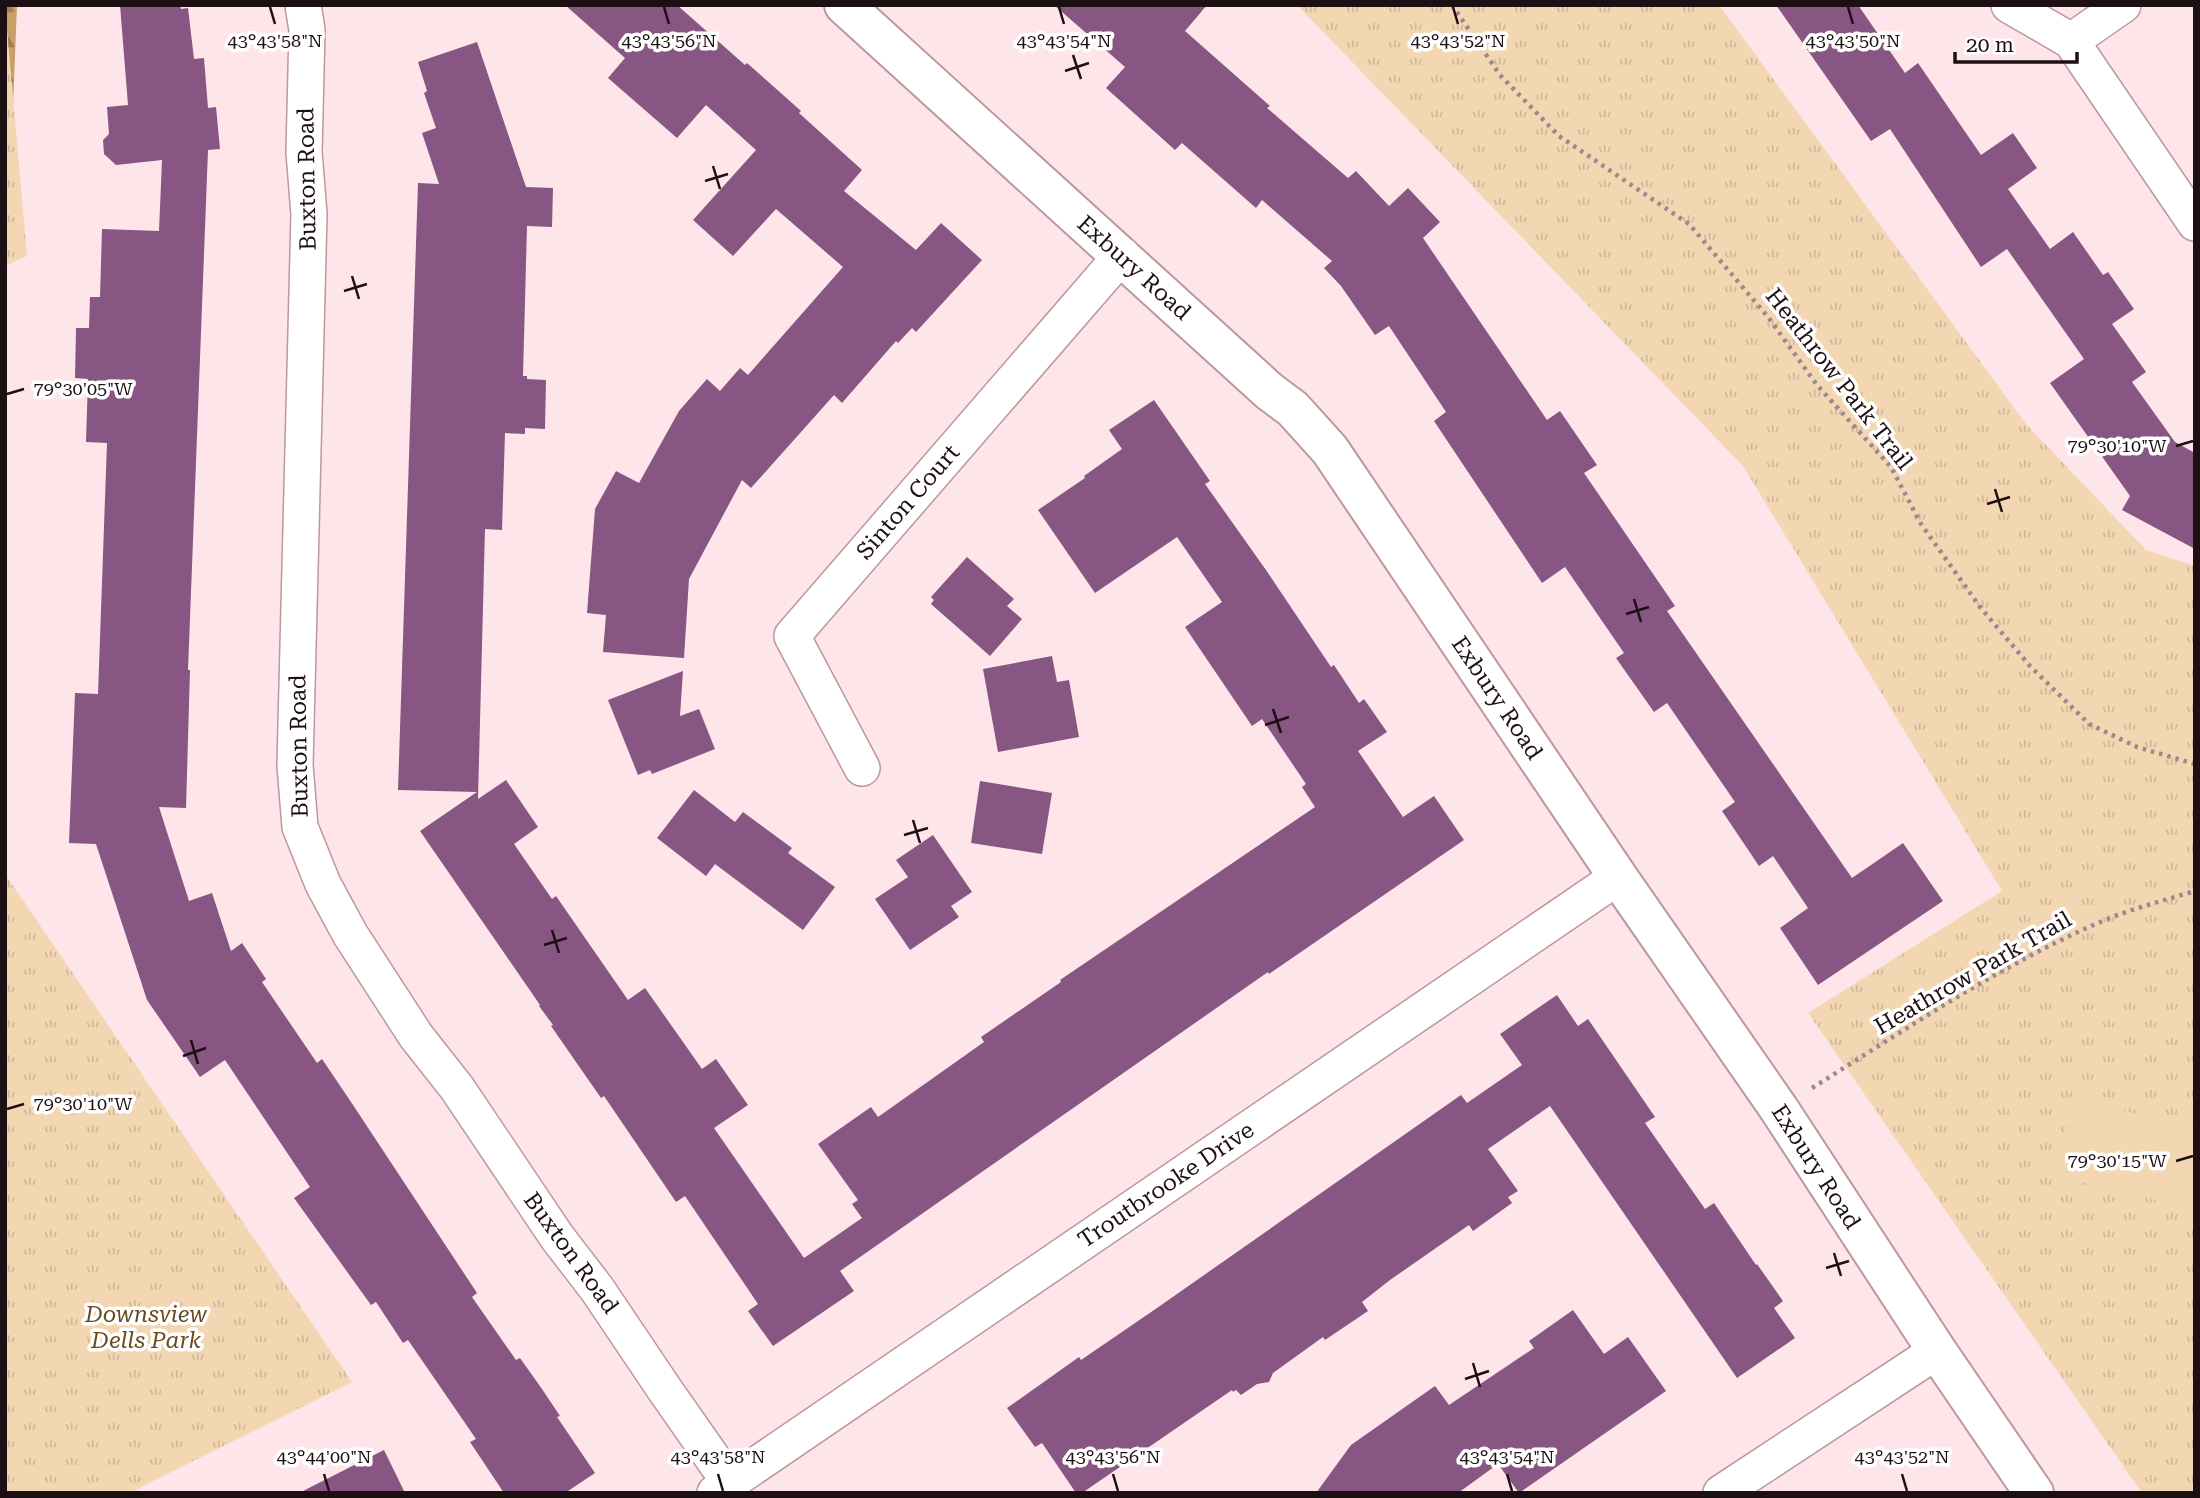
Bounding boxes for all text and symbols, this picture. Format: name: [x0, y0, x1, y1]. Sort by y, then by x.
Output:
scale bar: [1955, 21, 2078, 65]
text: 43°43'58"N: [228, 30, 322, 51]
text: 43°43'56"N: [622, 30, 716, 51]
text: 43°43'54"N: [1017, 30, 1111, 51]
text: 43°43'52"N: [1411, 30, 1505, 51]
text: 43°43'50"N: [1806, 30, 1900, 51]
text: 20 m: [1966, 33, 2014, 57]
street label: Buxton Road: [292, 107, 322, 251]
street label: Exbury Road: [1072, 210, 1196, 326]
street label: Heathrow Park Trail: [1760, 283, 1918, 475]
text: 79°30'05"W: [34, 378, 133, 399]
text: 79°30'10"W: [2068, 435, 2167, 456]
street label: Sinton Court: [851, 439, 965, 565]
street label: Exbury Road: [1446, 631, 1548, 765]
street label: Buxton Road: [284, 674, 314, 818]
street label: Heathrow Park Trail: [1870, 906, 2076, 1040]
text: 79°30'10"W: [34, 1093, 133, 1114]
street label: Exbury Road: [1766, 1100, 1866, 1235]
street label: Troutbrooke Drive: [1073, 1116, 1259, 1254]
text: 79°30'15"W: [2068, 1150, 2167, 1171]
street label: Buxton Road: [518, 1187, 624, 1319]
park label: Downsview Dells Park: [84, 1301, 207, 1354]
text: 43°44'00"N: [277, 1446, 371, 1467]
text: 43°43'58"N: [671, 1446, 765, 1467]
text: 43°43'56"N: [1066, 1446, 1160, 1467]
text: 43°43'54"N: [1460, 1446, 1554, 1467]
text: 43°43'52"N: [1855, 1446, 1949, 1467]

